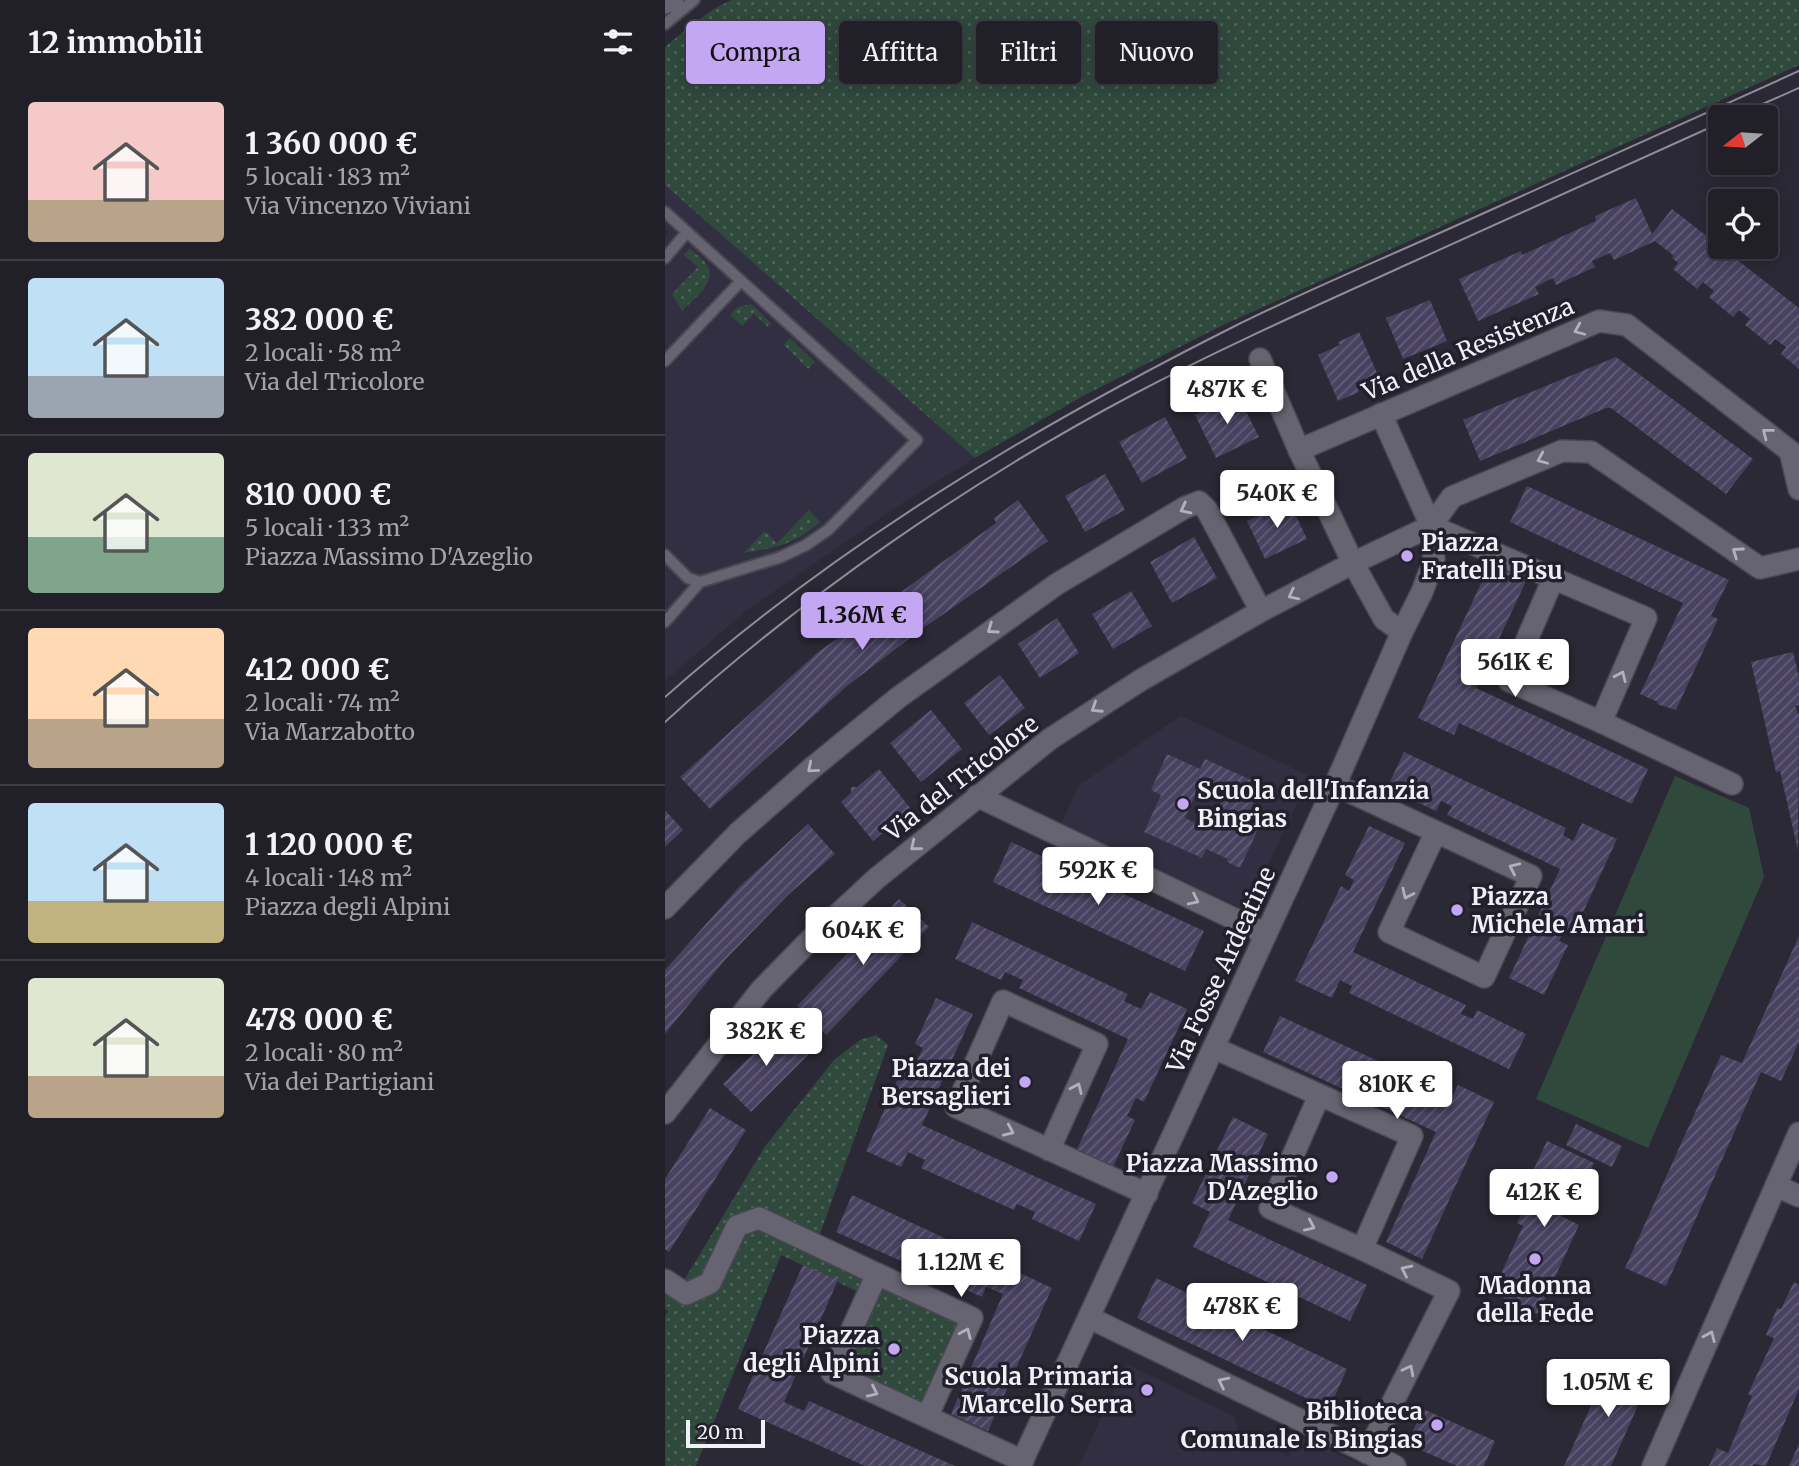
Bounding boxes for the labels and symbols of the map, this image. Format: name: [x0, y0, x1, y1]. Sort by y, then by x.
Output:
north arrow: [1708, 105, 1778, 175]
street label: Via della Resistenza: [1357, 290, 1579, 408]
one-way arrow: [1573, 322, 1586, 336]
pin: 487K €: [1170, 366, 1284, 426]
one-way arrow: [1762, 429, 1775, 442]
one-way arrow: [1537, 451, 1549, 465]
pin: 540K €: [1220, 470, 1334, 530]
one-way arrow: [1180, 501, 1192, 514]
place label: Piazza Fratelli Pisu: [1421, 527, 1563, 586]
marker: Piazza Fratelli Pisu: [1399, 548, 1415, 564]
one-way arrow: [1732, 548, 1745, 561]
one-way arrow: [1288, 586, 1300, 600]
pin: 1.36M €: [797, 592, 927, 652]
one-way arrow: [987, 621, 1000, 633]
pin: 561K €: [1458, 640, 1572, 699]
one-way arrow: [1613, 671, 1627, 683]
one-way arrow: [1091, 700, 1104, 713]
street label: Via del Tricolore: [877, 708, 1044, 848]
one-way arrow: [807, 760, 820, 772]
place label: Scuola dell'Infanzia Bingias: [1197, 775, 1429, 834]
marker: Scuola dell'Infanzia Bingias: [1175, 796, 1191, 812]
one-way arrow: [911, 838, 923, 851]
pin: 592K €: [1041, 848, 1155, 907]
street label: Via Fosse Ardeatine: [1159, 862, 1282, 1079]
one-way arrow: [1509, 863, 1521, 877]
place label: Piazza Michele Amari: [1471, 881, 1645, 940]
one-way arrow: [1402, 887, 1416, 899]
one-way arrow: [1187, 891, 1199, 905]
marker: Piazza Michele Amari: [1449, 902, 1465, 918]
pin: 604K €: [806, 908, 920, 967]
pin: 382K €: [709, 1009, 823, 1068]
place label: Piazza dei Bersaglieri: [881, 1053, 1011, 1112]
pin: 810K €: [1340, 1062, 1454, 1121]
marker: Piazza dei Bersaglieri: [1017, 1074, 1033, 1090]
one-way arrow: [1069, 1082, 1083, 1095]
one-way arrow: [1002, 1123, 1014, 1137]
place label: Piazza Massimo D'Azeglio: [1126, 1148, 1318, 1207]
marker: Piazza Massimo D'Azeglio: [1324, 1169, 1340, 1185]
pin: 412K €: [1487, 1170, 1601, 1229]
one-way arrow: [1303, 1218, 1315, 1232]
pin: 1.12M €: [896, 1240, 1026, 1299]
marker: Madonna della Fede: [1527, 1251, 1543, 1267]
one-way arrow: [1400, 1264, 1413, 1278]
place label: Madonna della Fede: [1476, 1270, 1594, 1329]
pin: 478K €: [1185, 1284, 1299, 1343]
place label: Piazza degli Alpini: [743, 1320, 880, 1379]
one-way arrow: [958, 1328, 972, 1340]
one-way arrow: [1702, 1331, 1716, 1344]
marker: Piazza degli Alpini: [886, 1341, 902, 1357]
pin: 1.05M €: [1543, 1360, 1673, 1419]
place label: Scuola Primaria Marcello Serra: [944, 1361, 1133, 1420]
one-way arrow: [1401, 1365, 1415, 1377]
one-way arrow: [1218, 1377, 1230, 1391]
marker: Scuola Primaria Marcello Serra: [1139, 1382, 1155, 1398]
one-way arrow: [866, 1384, 878, 1398]
place label: Biblioteca Comunale Is Bingias: [1181, 1396, 1423, 1455]
scale bar: [686, 1417, 765, 1449]
marker: Biblioteca Comunale Is Bingias: [1429, 1417, 1445, 1433]

